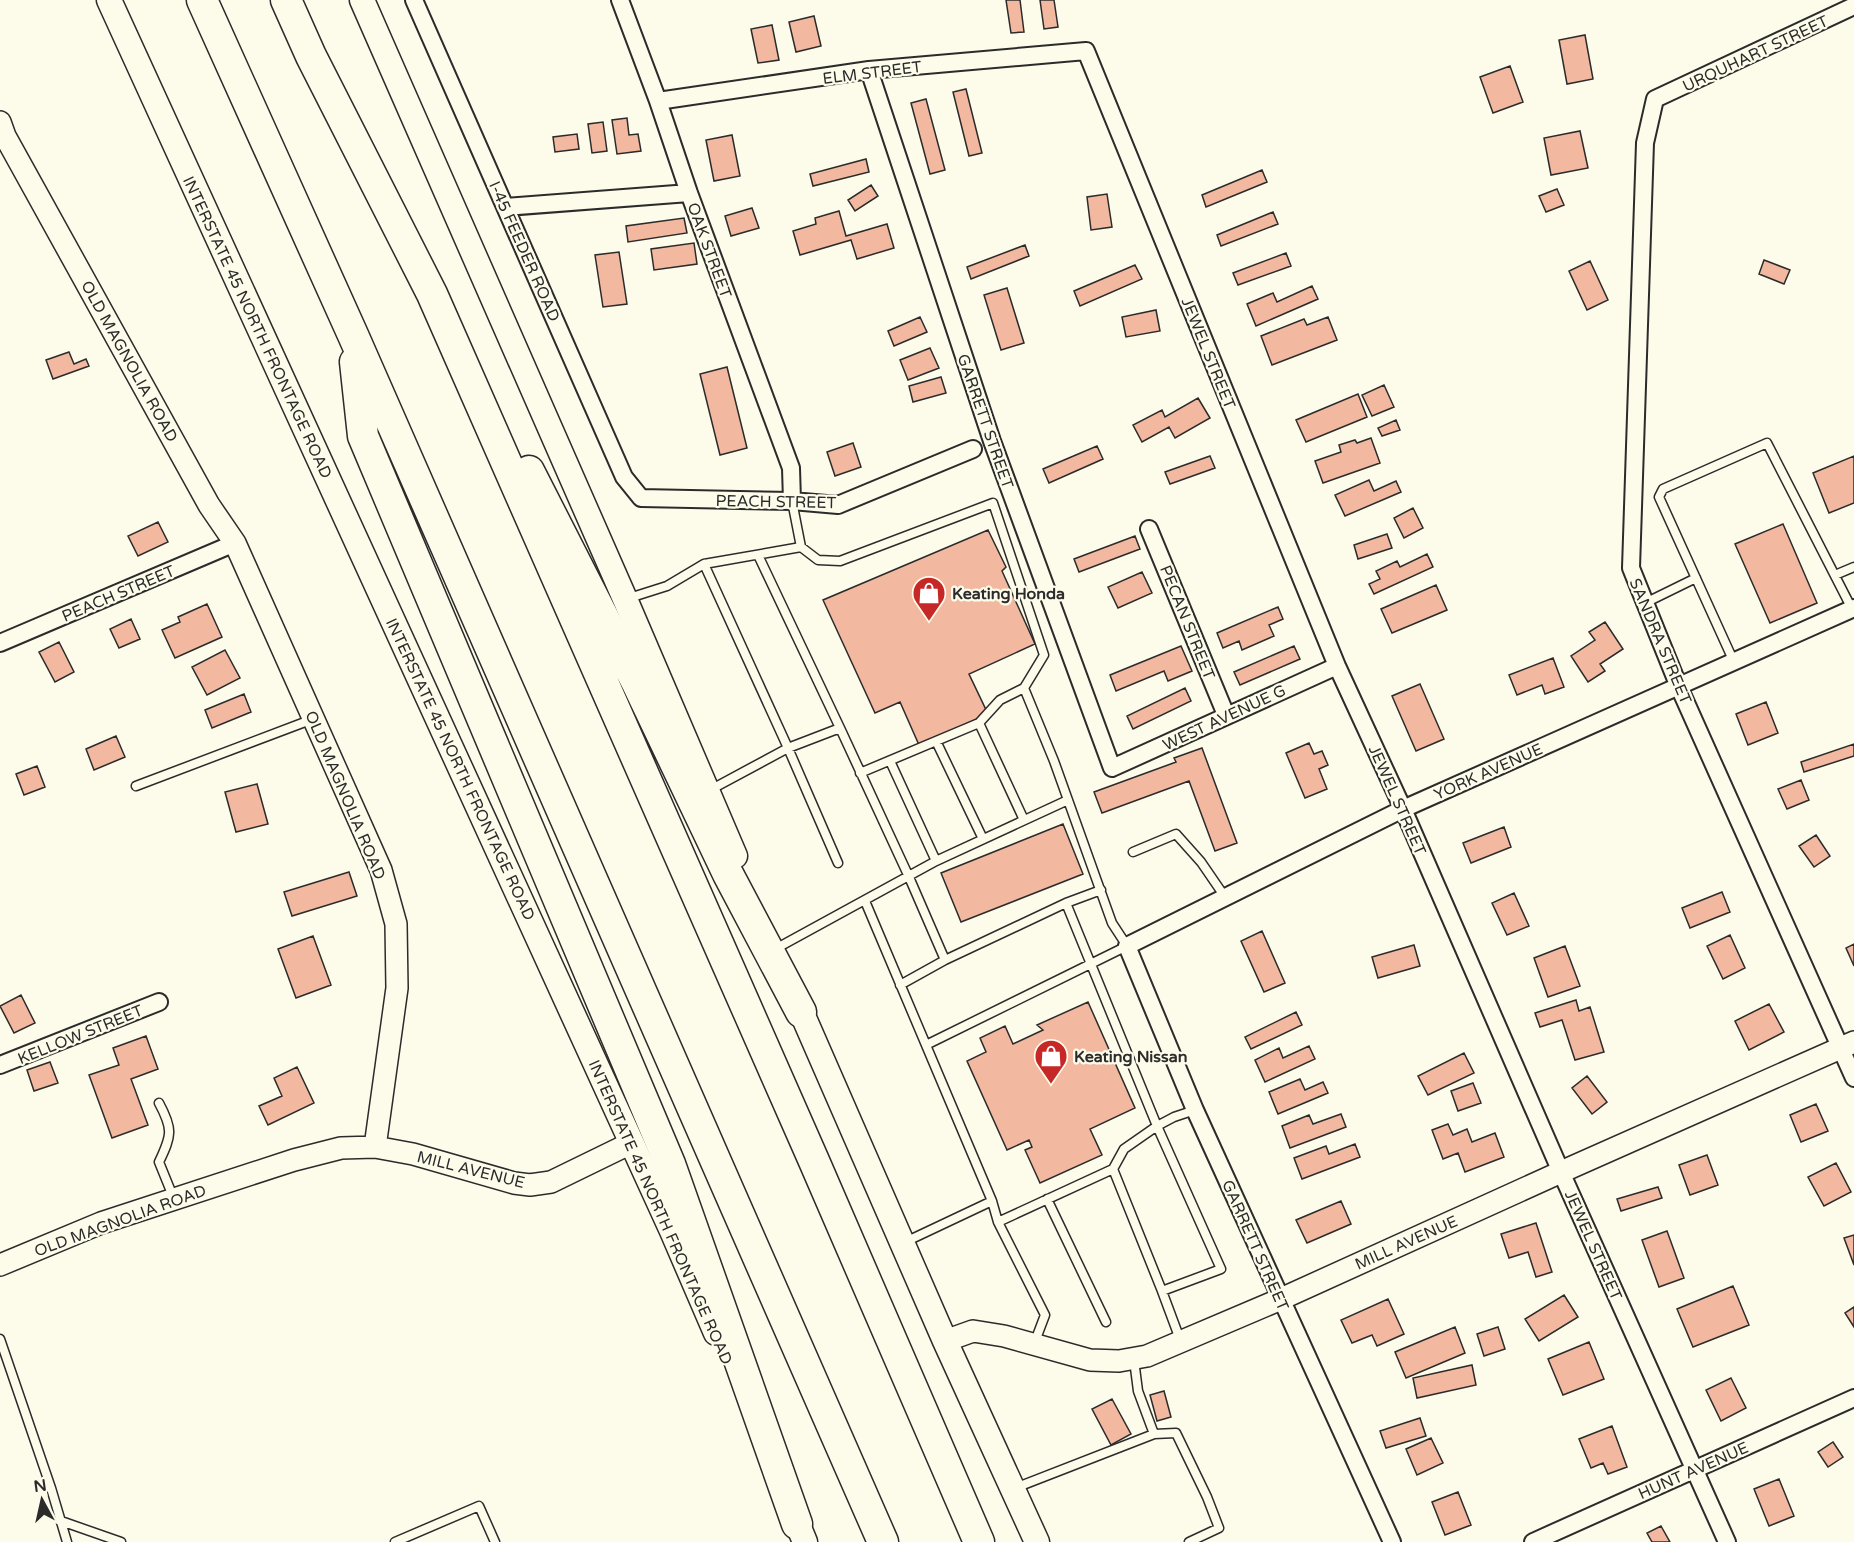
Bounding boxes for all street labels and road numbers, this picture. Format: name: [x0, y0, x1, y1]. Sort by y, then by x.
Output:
street label: URQUHART STREET: [1679, 11, 1832, 96]
street label: ELM STREET: [821, 57, 923, 89]
street label: INTERSTATE 45 NORTH FRONTAGE ROAD: [178, 173, 336, 482]
street label: I-45 FEEDER ROAD: [484, 178, 564, 325]
street label: OAK STREET: [683, 200, 736, 301]
street label: OLD MAGNOLIA ROAD: [76, 277, 182, 446]
street label: JEWEL STREET: [1177, 295, 1240, 412]
street label: GARRETT STREET: [953, 351, 1018, 492]
street label: PEACH STREET: [716, 491, 837, 513]
street label: PEACH STREET: [59, 561, 178, 627]
street label: PECAN STREET: [1155, 562, 1219, 683]
street label: SANDRA STREET: [1625, 575, 1696, 708]
street label: INTERSTATE 45 NORTH FRONTAGE ROAD: [381, 615, 539, 924]
street label: WEST AVENUE G: [1160, 681, 1289, 755]
street label: OLD MAGNOLIA ROAD: [300, 708, 390, 883]
street label: YORK AVENUE: [1431, 739, 1546, 805]
street label: JEWEL STREET: [1364, 742, 1430, 859]
street label: KELLOW STREET: [15, 1001, 146, 1069]
street label: INTERSTATE 45 NORTH FRONTAGE ROAD: [584, 1057, 737, 1368]
street label: MILL AVENUE: [415, 1147, 527, 1193]
street label: GARRETT STREET: [1217, 1177, 1293, 1314]
street label: OLD MAGNOLIA ROAD: [32, 1181, 209, 1261]
street label: JEWEL STREET: [1560, 1187, 1626, 1304]
street label: MILL AVENUE: [1352, 1211, 1461, 1274]
street label: HUNT AVENUE: [1635, 1438, 1752, 1504]

